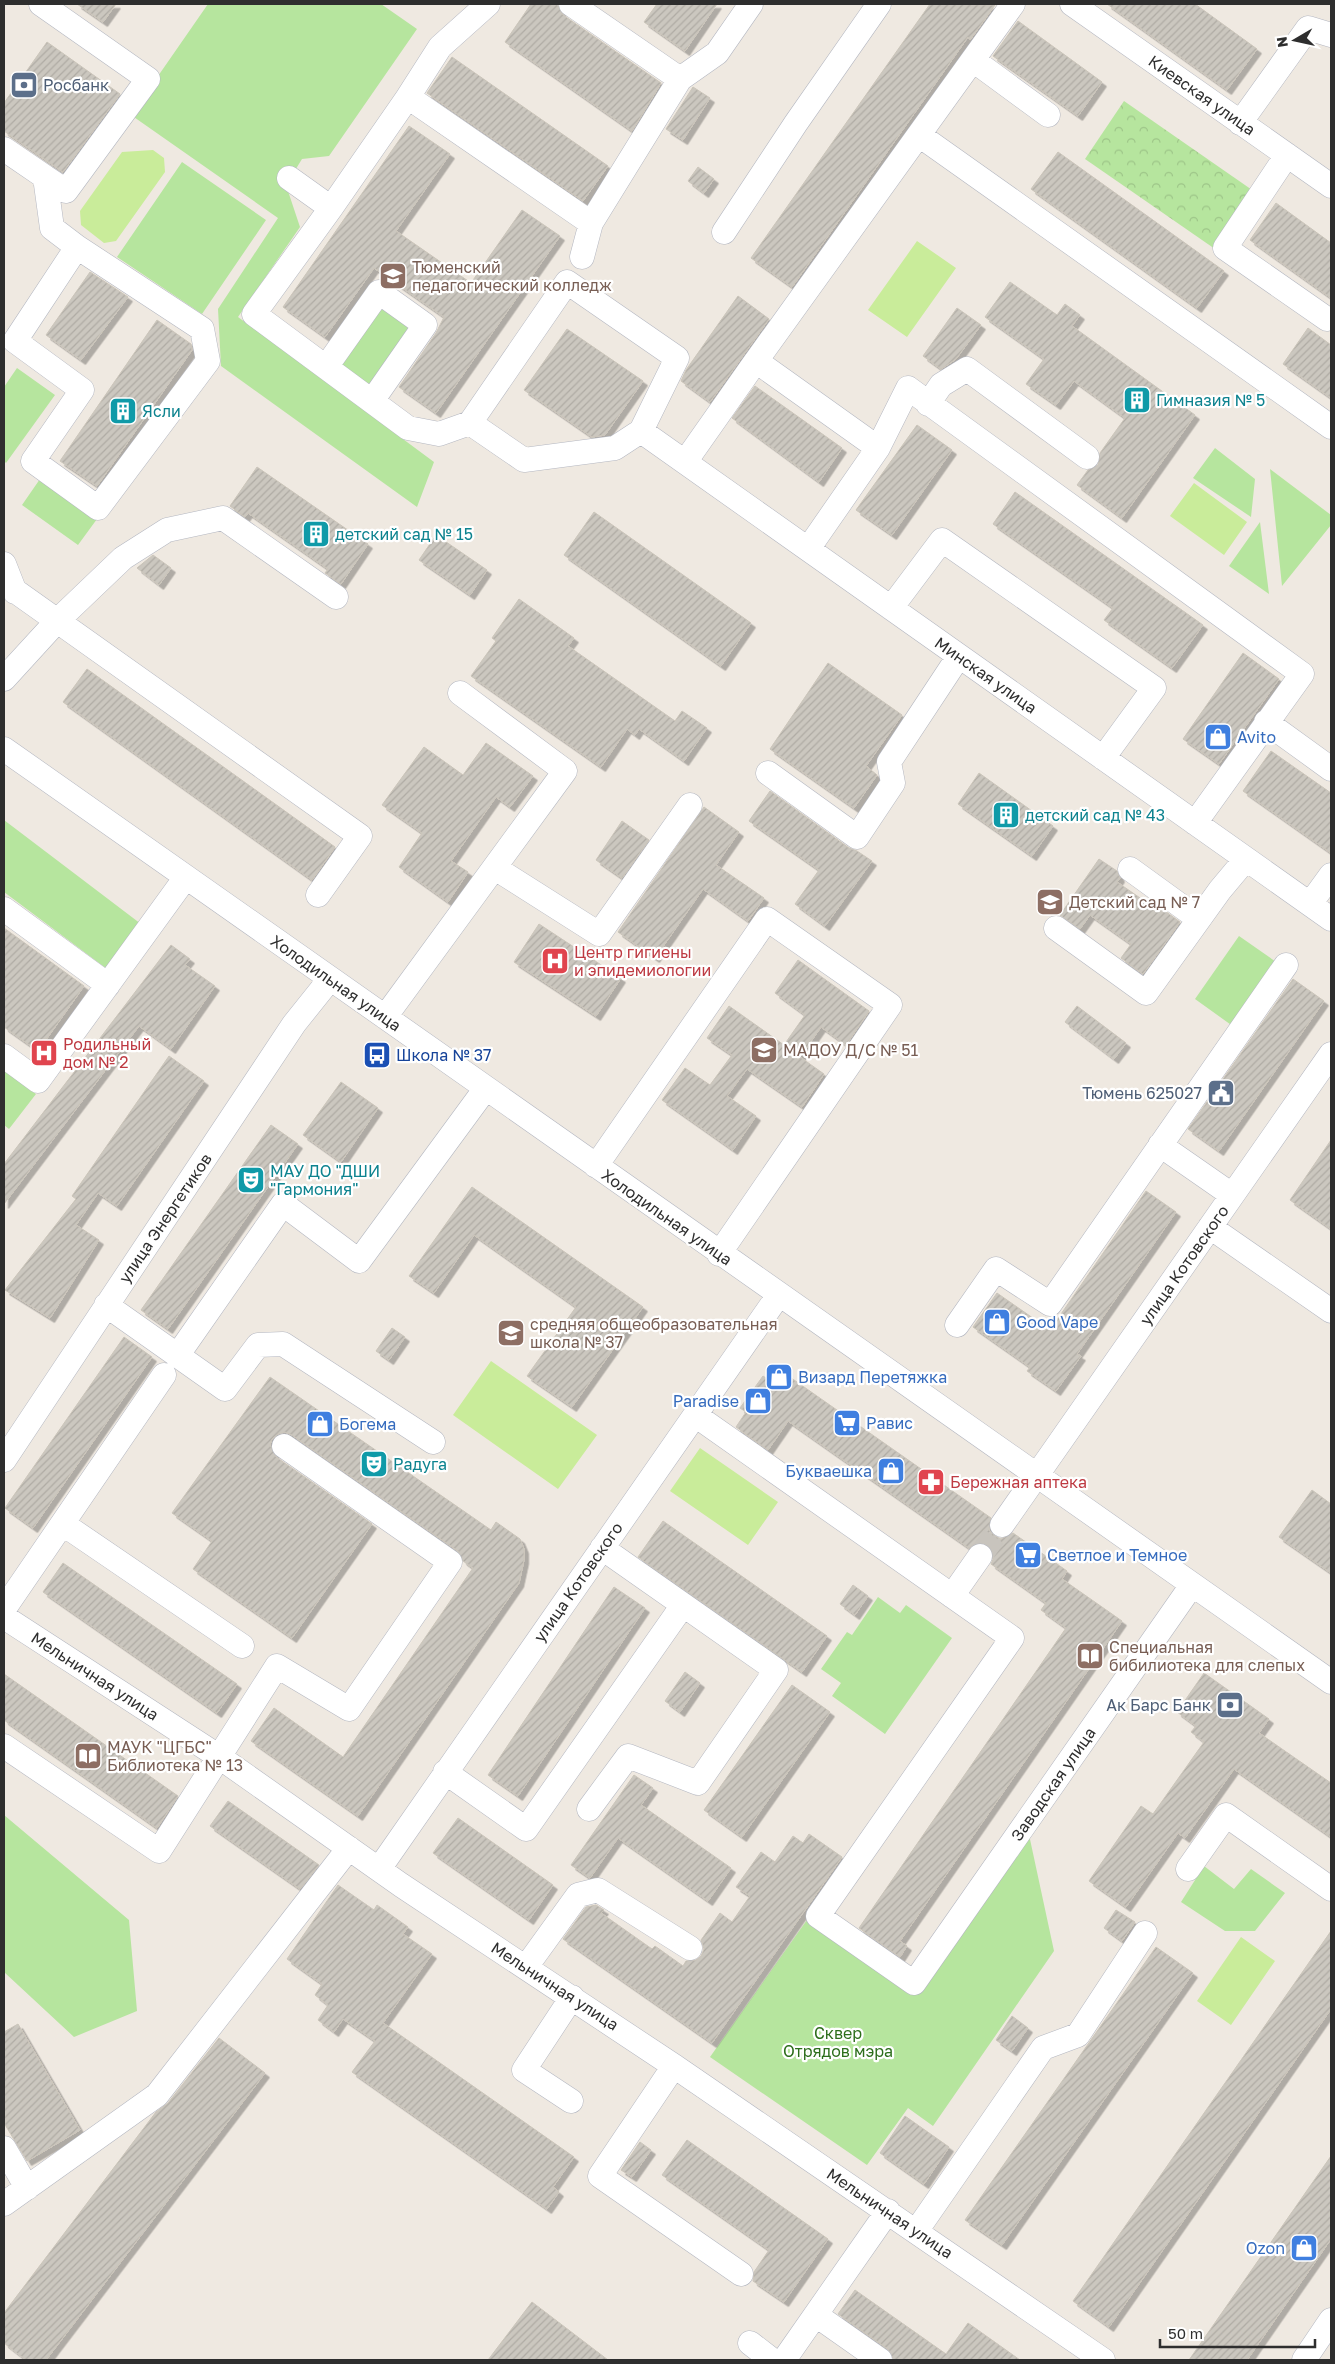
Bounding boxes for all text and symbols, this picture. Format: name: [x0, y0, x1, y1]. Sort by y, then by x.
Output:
north arrow: [1270, 15, 1320, 65]
text: N: [1272, 36, 1291, 49]
street label: Киевская улица: [1145, 51, 1259, 139]
bank icon: Росбанк: [9, 70, 39, 100]
place label: Росбанк: [43, 75, 109, 95]
place label: Тюменский педагогический колледж: [412, 257, 612, 295]
school or university icon: Тюменский педагогический колледж: [378, 261, 408, 291]
building icon: Гимназия № 5: [1122, 385, 1152, 415]
place label: Гимназия № 5: [1156, 390, 1265, 410]
building icon: Ясли: [108, 396, 138, 426]
place label: Ясли: [142, 401, 181, 421]
building icon: детский сад № 15: [301, 519, 331, 549]
place label: детский сад № 15: [335, 524, 473, 544]
street label: Минская улица: [931, 632, 1041, 718]
shop icon: Avito: [1203, 722, 1233, 752]
place label: Avito: [1237, 727, 1276, 747]
building icon: детский сад № 43: [991, 800, 1021, 830]
place label: детский сад № 43: [1025, 805, 1165, 825]
school or university icon: Детский сад № 7: [1035, 887, 1065, 917]
place label: Детский сад № 7: [1069, 892, 1200, 912]
street label: Холодильная улица: [267, 931, 405, 1035]
place label: Центр гигиены и эпидемиологии: [574, 942, 711, 980]
hospital icon: Центр гигиены и эпидемиологии: [540, 946, 570, 976]
place label: Родильный дом № 2: [63, 1034, 151, 1072]
school or university icon: МАДОУ Д/С № 51: [749, 1035, 779, 1065]
hospital icon: Родильный дом № 2: [29, 1038, 59, 1068]
bus stop icon: Школа № 37: [362, 1040, 392, 1070]
place label: МАДОУ Д/С № 51: [783, 1040, 919, 1060]
place label: Школа № 37: [396, 1045, 492, 1065]
public building icon: Тюмень 625027: [1206, 1078, 1236, 1108]
place label: Тюмень 625027: [1082, 1083, 1202, 1103]
street label: улица Энергетиков: [114, 1149, 216, 1287]
place label: МАУ ДО "ДШИ "Гармония": [270, 1161, 380, 1199]
theatre icon: МАУ ДО "ДШИ "Гармония": [236, 1165, 266, 1195]
street label: Холодильная улица: [598, 1165, 736, 1269]
street label: улица Котовского: [1135, 1201, 1233, 1329]
shop icon: Good Vape: [982, 1307, 1012, 1337]
place label: Good Vape: [1016, 1312, 1098, 1332]
place label: средняя общеобразовательная школа № 37: [530, 1314, 778, 1352]
school or university icon: средняя общеобразовательная школа № 37: [496, 1318, 526, 1348]
shop icon: Визард Перетяжка: [764, 1362, 794, 1392]
place label: Визард Перетяжка: [798, 1367, 947, 1387]
shop icon: Paradise: [743, 1386, 773, 1416]
place label: Paradise: [673, 1391, 739, 1411]
supermarket icon: Равис: [832, 1408, 862, 1438]
shop icon: Богема: [305, 1409, 335, 1439]
place label: Равис: [866, 1413, 913, 1433]
place label: Богема: [339, 1414, 396, 1434]
theatre icon: Радуга: [359, 1449, 389, 1479]
place label: Радуга: [393, 1454, 447, 1474]
shop icon: Букваешка: [876, 1456, 906, 1486]
place label: Букваешка: [785, 1461, 872, 1481]
pharmacy icon: Бережная аптека: [916, 1467, 946, 1497]
place label: Бережная аптека: [950, 1472, 1087, 1492]
street label: улица Котовского: [529, 1518, 627, 1646]
supermarket icon: Светлое и Темное: [1013, 1540, 1043, 1570]
place label: Светлое и Темное: [1047, 1545, 1187, 1565]
street label: Мельничная улица: [28, 1627, 162, 1725]
place label: Специальная бибилиотека для слепых: [1109, 1637, 1305, 1675]
library icon: Специальная бибилиотека для слепых: [1075, 1641, 1105, 1671]
bank icon: Ак Барс Банк: [1215, 1690, 1245, 1720]
place label: Ак Барс Банк: [1106, 1695, 1211, 1715]
street label: Заводская улица: [1006, 1723, 1100, 1845]
place label: МАУК "ЦГБС" Библиотека № 13: [107, 1737, 243, 1775]
library icon: МАУК "ЦГБС" Библиотека № 13: [73, 1741, 103, 1771]
street label: Мельничная улица: [488, 1937, 622, 2035]
park label: Сквер Отрядов мэра: [783, 2023, 893, 2061]
street label: Мельничная улица: [823, 2163, 957, 2263]
shop icon: Ozon: [1289, 2233, 1319, 2263]
place label: Ozon: [1246, 2238, 1285, 2258]
scale bar: [1160, 2316, 1315, 2348]
text: 50 m: [1168, 2324, 1203, 2342]

